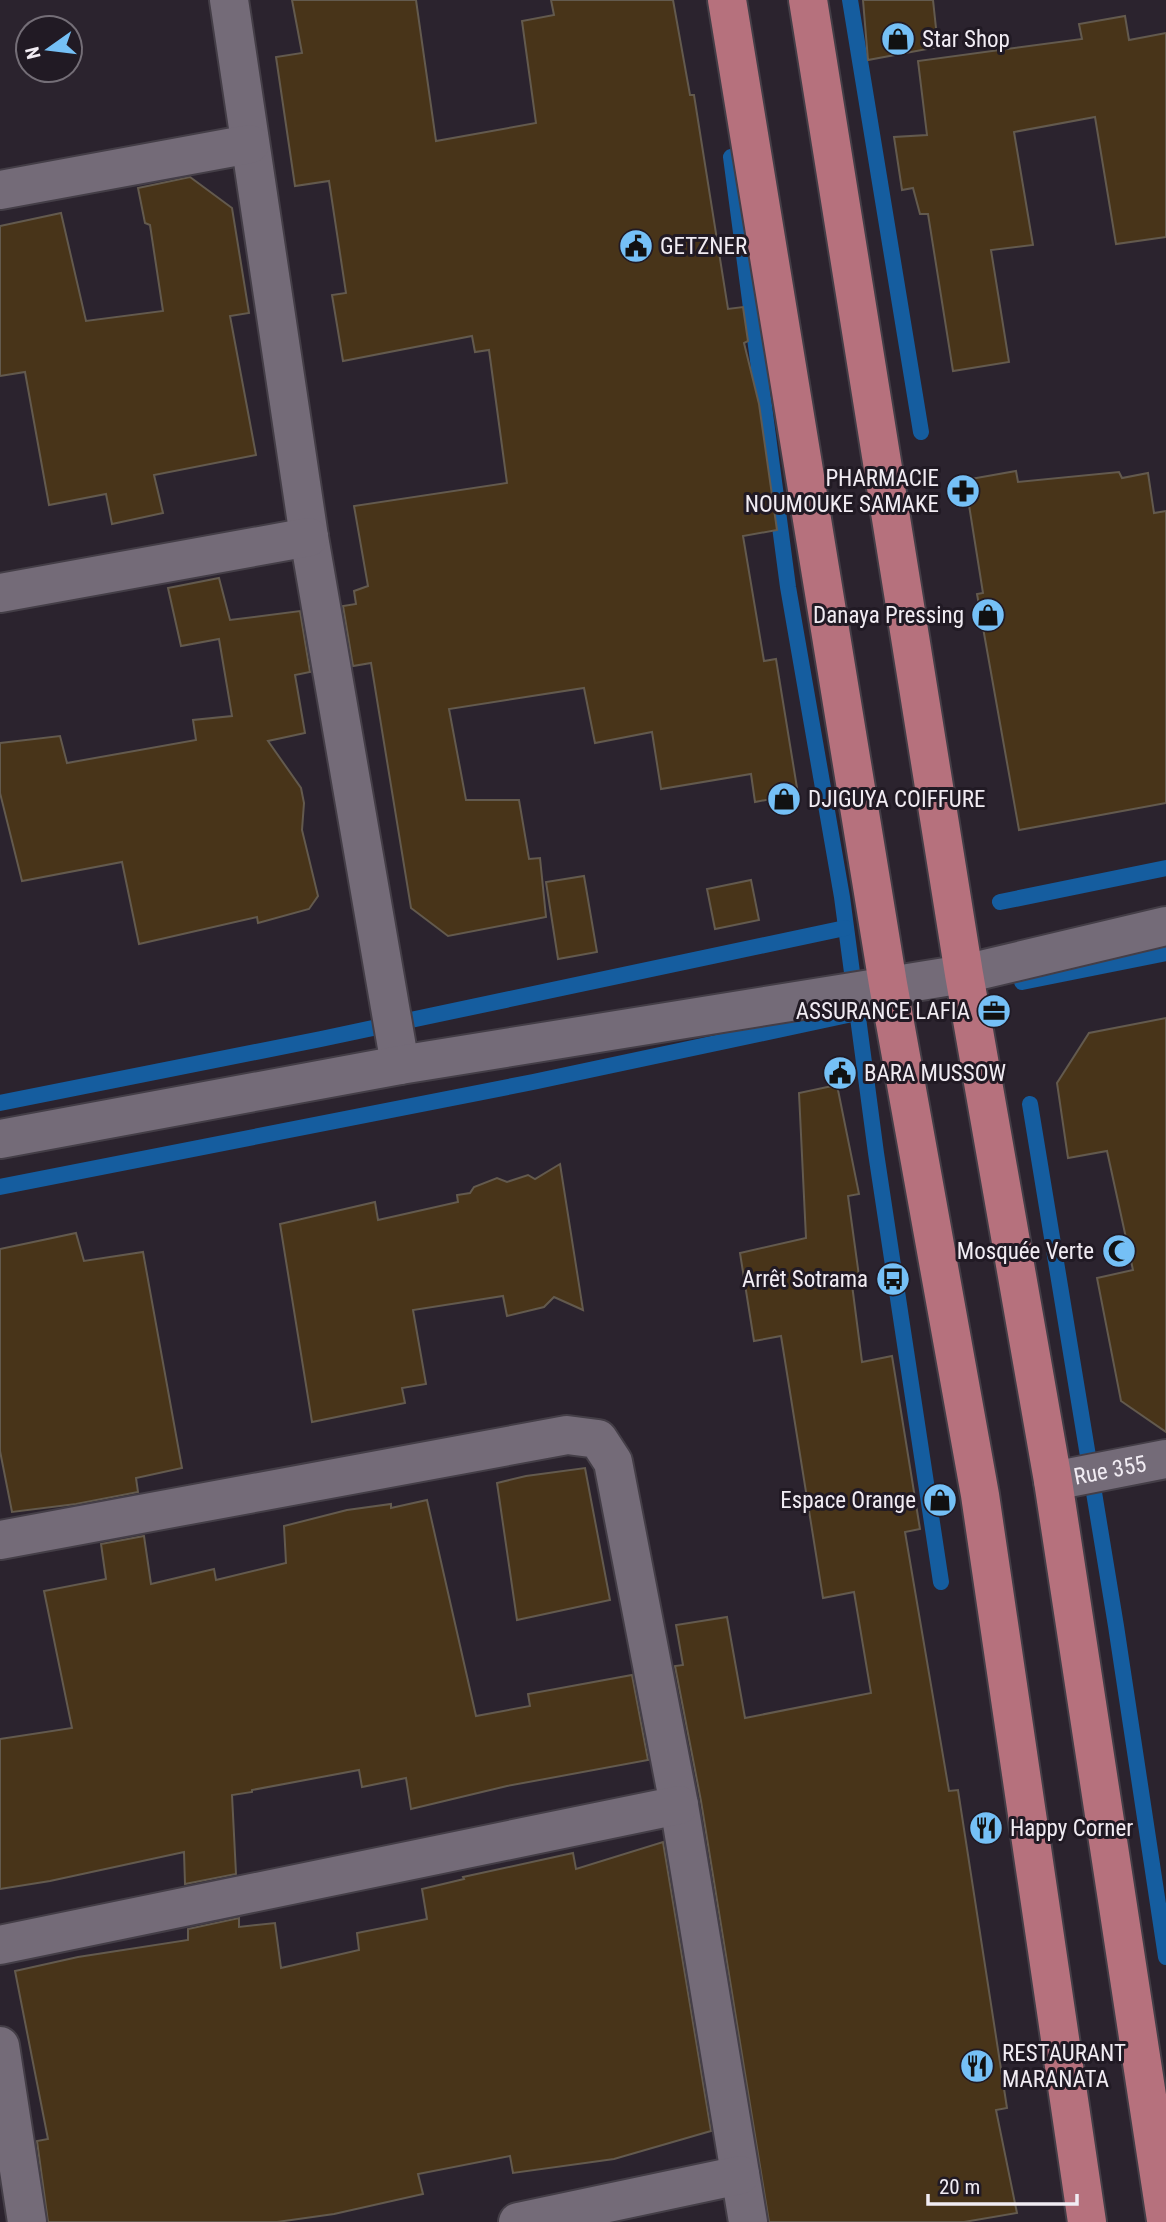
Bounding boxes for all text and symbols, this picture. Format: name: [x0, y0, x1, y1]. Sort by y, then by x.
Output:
north arrow: [14, 14, 84, 84]
shop icon: Star Shop: [879, 20, 917, 58]
place label: Star Shop: [922, 26, 1010, 53]
text: N: [20, 45, 46, 61]
public building icon: GETZNER: [617, 227, 655, 265]
place label: GETZNER: [660, 233, 747, 260]
place label: PHARMACIE NOUMOUKE SAMAKE: [745, 465, 939, 518]
pharmacy icon: PHARMACIE NOUMOUKE SAMAKE: [944, 472, 982, 510]
shop icon: Danaya Pressing: [969, 596, 1007, 634]
place label: Danaya Pressing: [813, 602, 964, 629]
shop icon: DJIGUYA COIFFURE: [765, 780, 803, 818]
place label: DJIGUYA COIFFURE: [808, 786, 985, 813]
office icon: ASSURANCE LAFIA: [975, 992, 1013, 1030]
place label: ASSURANCE LAFIA: [796, 998, 970, 1025]
public building icon: BARA MUSSOW: [821, 1054, 859, 1092]
place label: BARA MUSSOW: [864, 1060, 1006, 1087]
mosque icon: Mosquée Verte: [1100, 1232, 1138, 1270]
place label: Mosquée Verte: [957, 1238, 1094, 1265]
bus stop icon: Arrêt Sotrama: [874, 1260, 912, 1298]
place label: Arrêt Sotrama: [742, 1266, 868, 1293]
street label: Rue 355: [1071, 1450, 1149, 1491]
shop icon: Espace Orange: [921, 1481, 959, 1519]
place label: Espace Orange: [780, 1487, 916, 1514]
restaurant icon: Happy Corner: [967, 1809, 1005, 1847]
place label: Happy Corner: [1010, 1815, 1133, 1842]
place label: RESTAURANT MARANATA: [1002, 2040, 1126, 2093]
restaurant icon: RESTAURANT MARANATA: [958, 2047, 996, 2085]
scale bar: [928, 2162, 1077, 2206]
text: 20 m: [939, 2175, 980, 2199]

